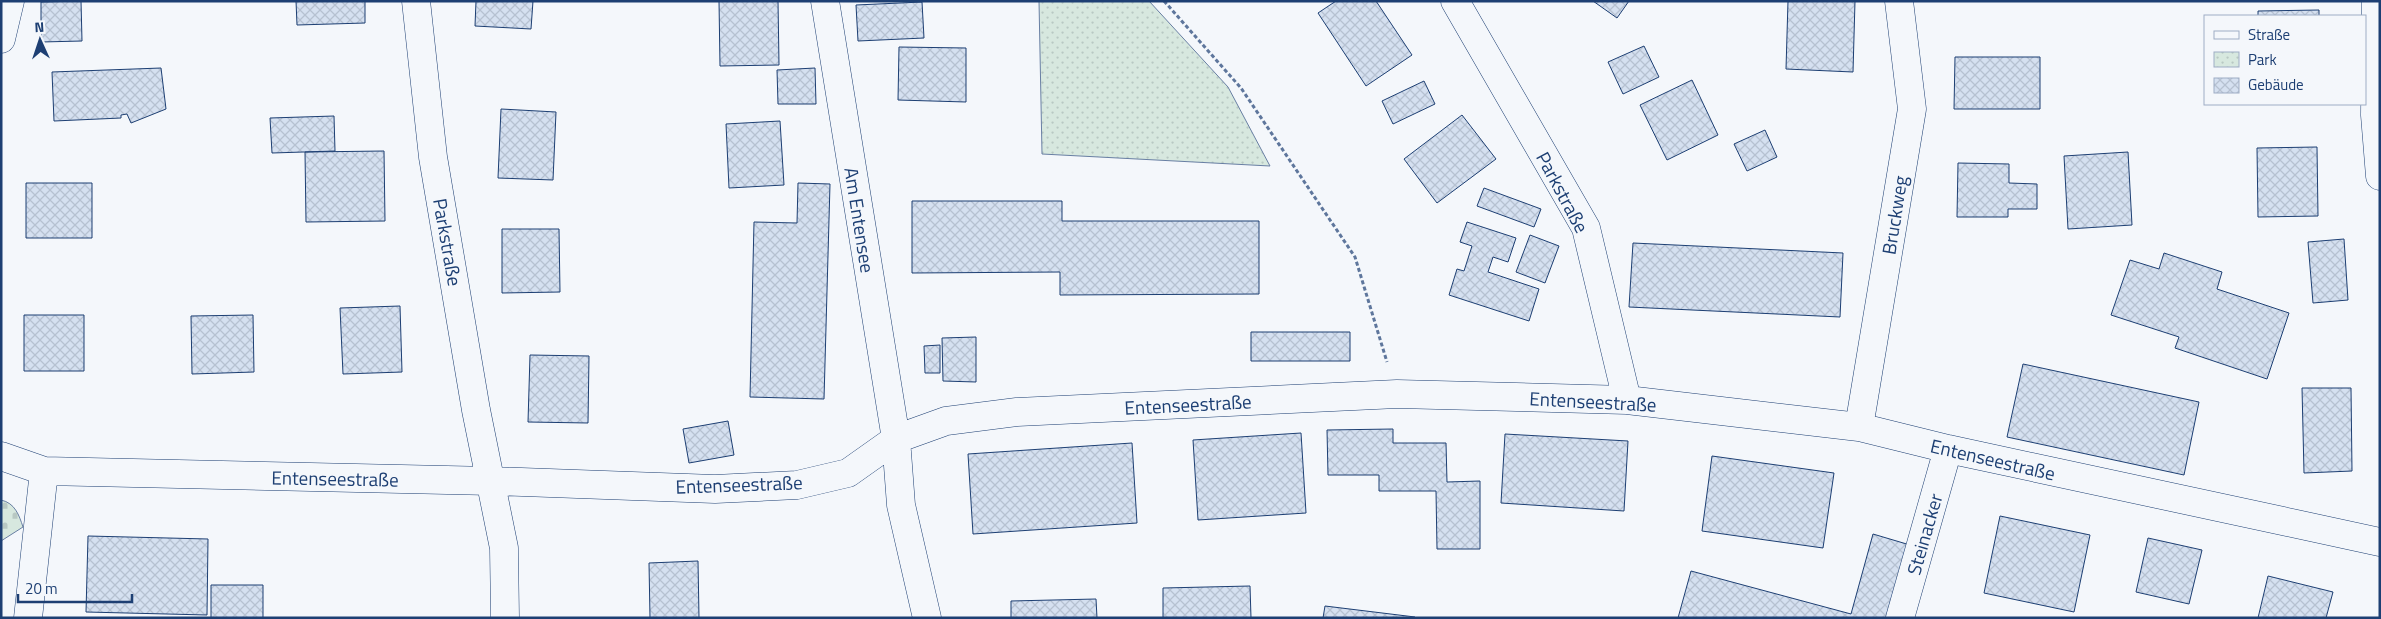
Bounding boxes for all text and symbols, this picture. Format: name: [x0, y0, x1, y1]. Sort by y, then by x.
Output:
north arrow: [15, 15, 65, 65]
legend: [2204, 15, 2366, 105]
text: N: [34, 16, 45, 37]
text: Straße: [2248, 23, 2290, 46]
text: Park: [2248, 48, 2277, 71]
text: Gebäude: [2248, 73, 2304, 96]
street label: Parkstraße: [1529, 146, 1597, 238]
street label: Am Entensee: [837, 165, 883, 275]
street label: Bruckweg: [1873, 173, 1915, 257]
street label: Parkstraße: [426, 196, 470, 288]
street label: Entenseestraße: [1529, 383, 1657, 419]
street label: Entenseestraße: [1124, 386, 1252, 422]
street label: Entenseestraße: [1928, 431, 2058, 487]
street label: Entenseestraße: [271, 462, 399, 494]
street label: Entenseestraße: [675, 467, 803, 501]
street label: Steinacker: [1899, 489, 1950, 578]
scale bar: [18, 572, 131, 604]
text: 20 m: [25, 577, 58, 600]

